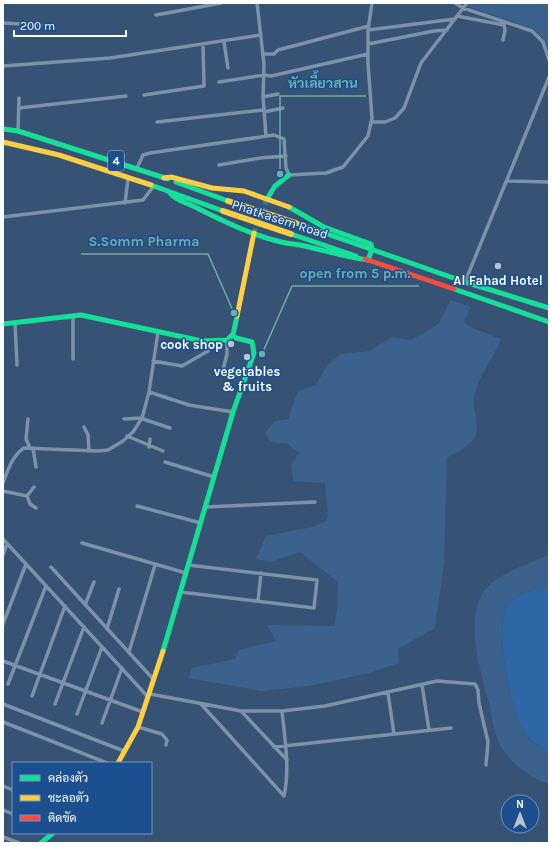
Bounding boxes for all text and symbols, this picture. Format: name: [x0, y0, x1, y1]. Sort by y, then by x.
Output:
scale bar: [14, 12, 126, 38]
text: 200 m: [20, 19, 55, 33]
callout: หัวเลี้ยวสาน: [280, 70, 366, 96]
text: หัวเลี้ยวสาน: [288, 70, 358, 92]
road number: 4: [108, 151, 124, 171]
street label: Phatkasem Road: [230, 196, 330, 242]
callout: S.Somm Pharma: [81, 228, 208, 254]
text: S.Somm Pharma: [89, 233, 199, 250]
callout: open from 5 p.m.: [292, 260, 419, 286]
marker: Al Fahad Hotel: [493, 261, 503, 271]
text: open from 5 p.m.: [299, 265, 411, 282]
place label: Al Fahad Hotel: [453, 273, 543, 288]
place label: cook shop: [160, 337, 223, 352]
marker: cook shop: [226, 339, 236, 349]
marker: vegetables & fruits: [242, 352, 252, 362]
place label: vegetables & fruits: [214, 364, 280, 394]
legend: [12, 762, 152, 834]
text: คล่องตัว: [48, 771, 88, 785]
text: ชะลอตัว: [48, 791, 89, 805]
north arrow: [500, 794, 540, 834]
text: N: [516, 798, 524, 811]
text: ติดขัด: [48, 811, 77, 825]

